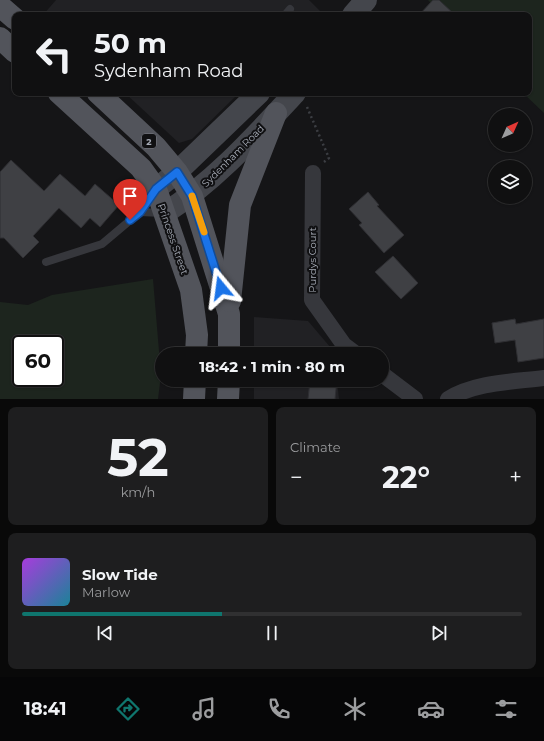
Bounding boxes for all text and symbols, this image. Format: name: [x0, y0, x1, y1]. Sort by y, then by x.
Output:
text: 50 m: [94, 26, 167, 60]
icon: left: [28, 28, 80, 80]
text: Sydenham Road: [94, 60, 243, 82]
north arrow: [488, 108, 532, 152]
map controls: [488, 108, 532, 204]
street label: Sydenham Road: [199, 122, 267, 190]
road number: 2: [142, 134, 156, 148]
button: layers: [488, 160, 532, 204]
pin: [113, 179, 147, 220]
icon: arrive: [119, 185, 141, 207]
street label: Princess Street: [155, 202, 191, 276]
street label: Purdys Court: [306, 227, 319, 293]
position arrow: [200, 267, 242, 309]
speed limit sign: 60: [12, 335, 64, 387]
text: 18:42 · 1 min · 80 m: [199, 357, 345, 376]
text: 52: [107, 426, 169, 489]
text: Climate: [290, 439, 341, 455]
text: 22°: [382, 459, 430, 496]
text: −: [290, 464, 303, 491]
text: +: [509, 464, 522, 491]
text: km/h: [121, 484, 155, 500]
text: Slow Tide: [82, 565, 158, 584]
text: Marlow: [82, 584, 130, 600]
icon: previous: [94, 622, 116, 644]
icon: pause: [261, 622, 283, 644]
icon: next: [428, 622, 450, 644]
icon: directions: [114, 695, 142, 723]
icon: music: [190, 695, 218, 723]
icon: phone: [265, 695, 293, 723]
icon: climate: [341, 695, 369, 723]
icon: car: [417, 695, 445, 723]
icon: filters: [492, 695, 520, 723]
text: 18:41: [24, 698, 66, 720]

